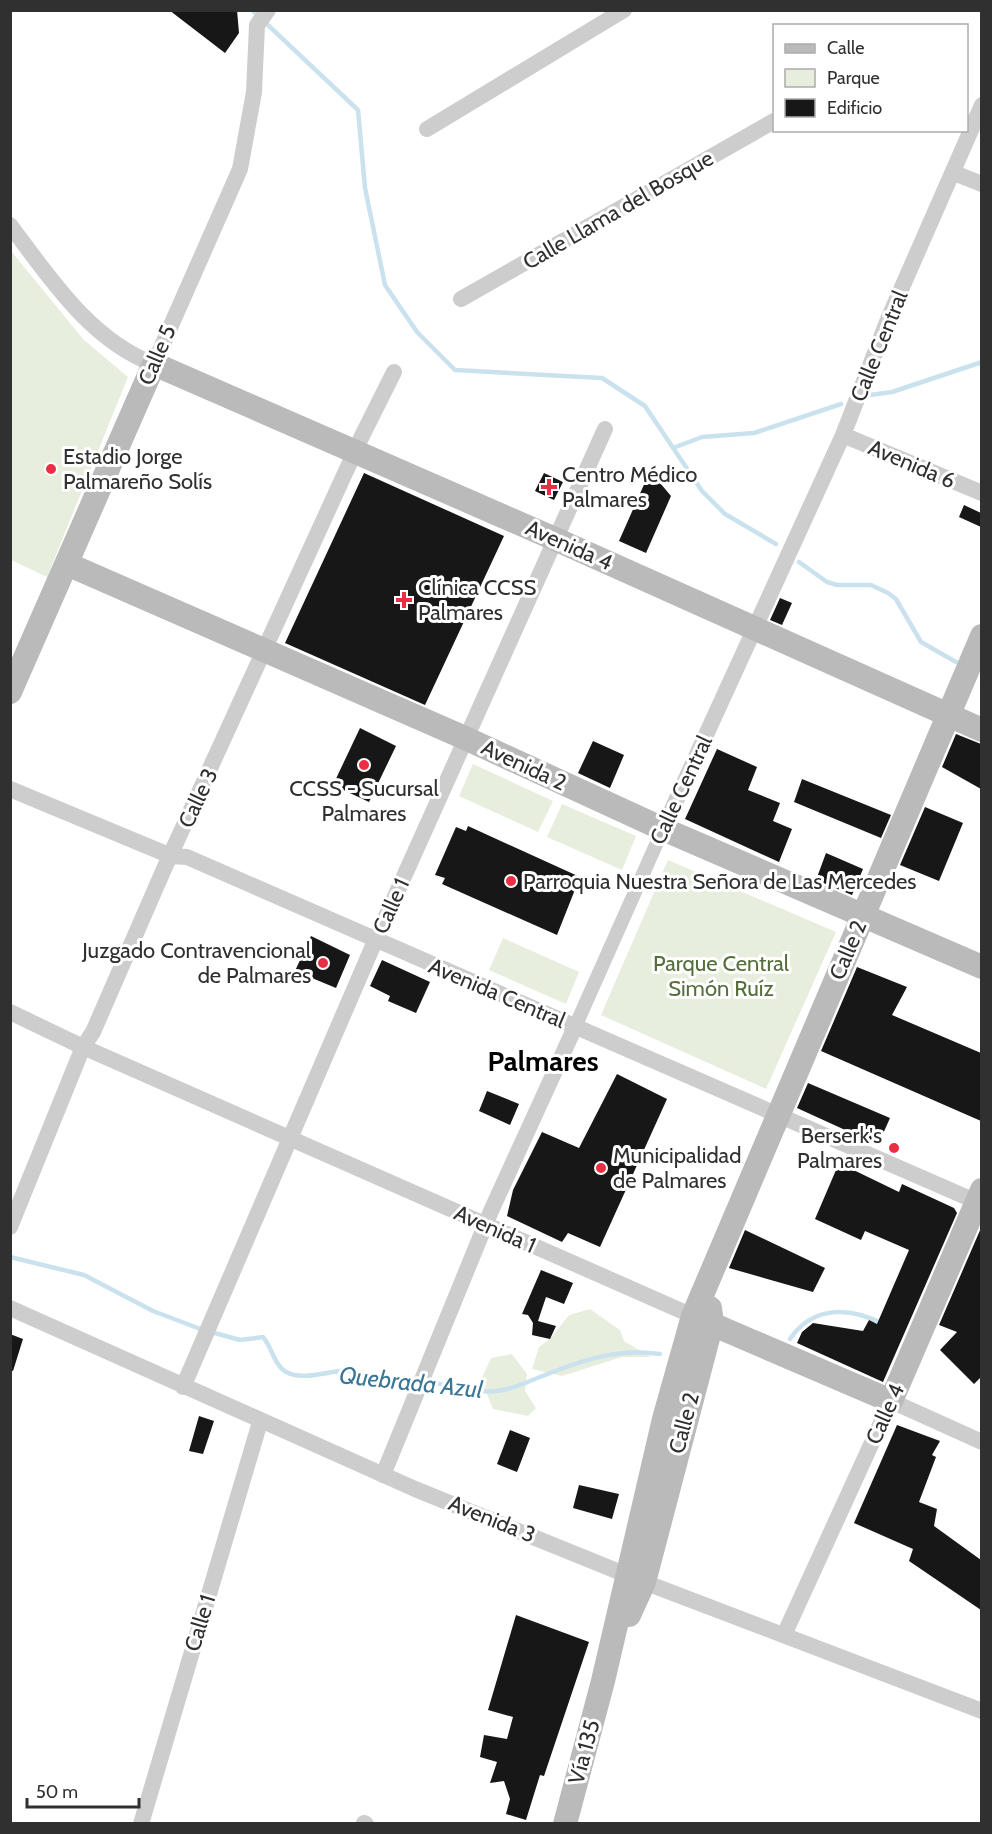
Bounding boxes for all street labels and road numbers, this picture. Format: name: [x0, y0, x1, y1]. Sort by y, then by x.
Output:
street label: Calle Llama del Bosque: [518, 145, 718, 275]
street label: Calle Central: [845, 286, 914, 405]
street label: Calle 5: [132, 321, 182, 389]
street label: Avenida 6: [864, 434, 960, 494]
street label: Avenida 4: [521, 514, 617, 576]
street label: Calle Central: [644, 730, 718, 849]
street label: Avenida 2: [477, 734, 571, 796]
street label: Calle 3: [173, 764, 223, 832]
street label: Calle 1: [367, 874, 415, 938]
street label: Calle 2: [823, 916, 873, 984]
street label: Avenida Central: [425, 952, 570, 1034]
street label: Avenida 1: [450, 1199, 540, 1259]
street label: Calle 4: [860, 1379, 910, 1448]
street label: Calle 2: [663, 1389, 705, 1457]
street label: Avenida 3: [445, 1489, 539, 1549]
street label: Calle 1: [179, 1591, 221, 1655]
street label: Vía 135: [562, 1717, 606, 1787]

